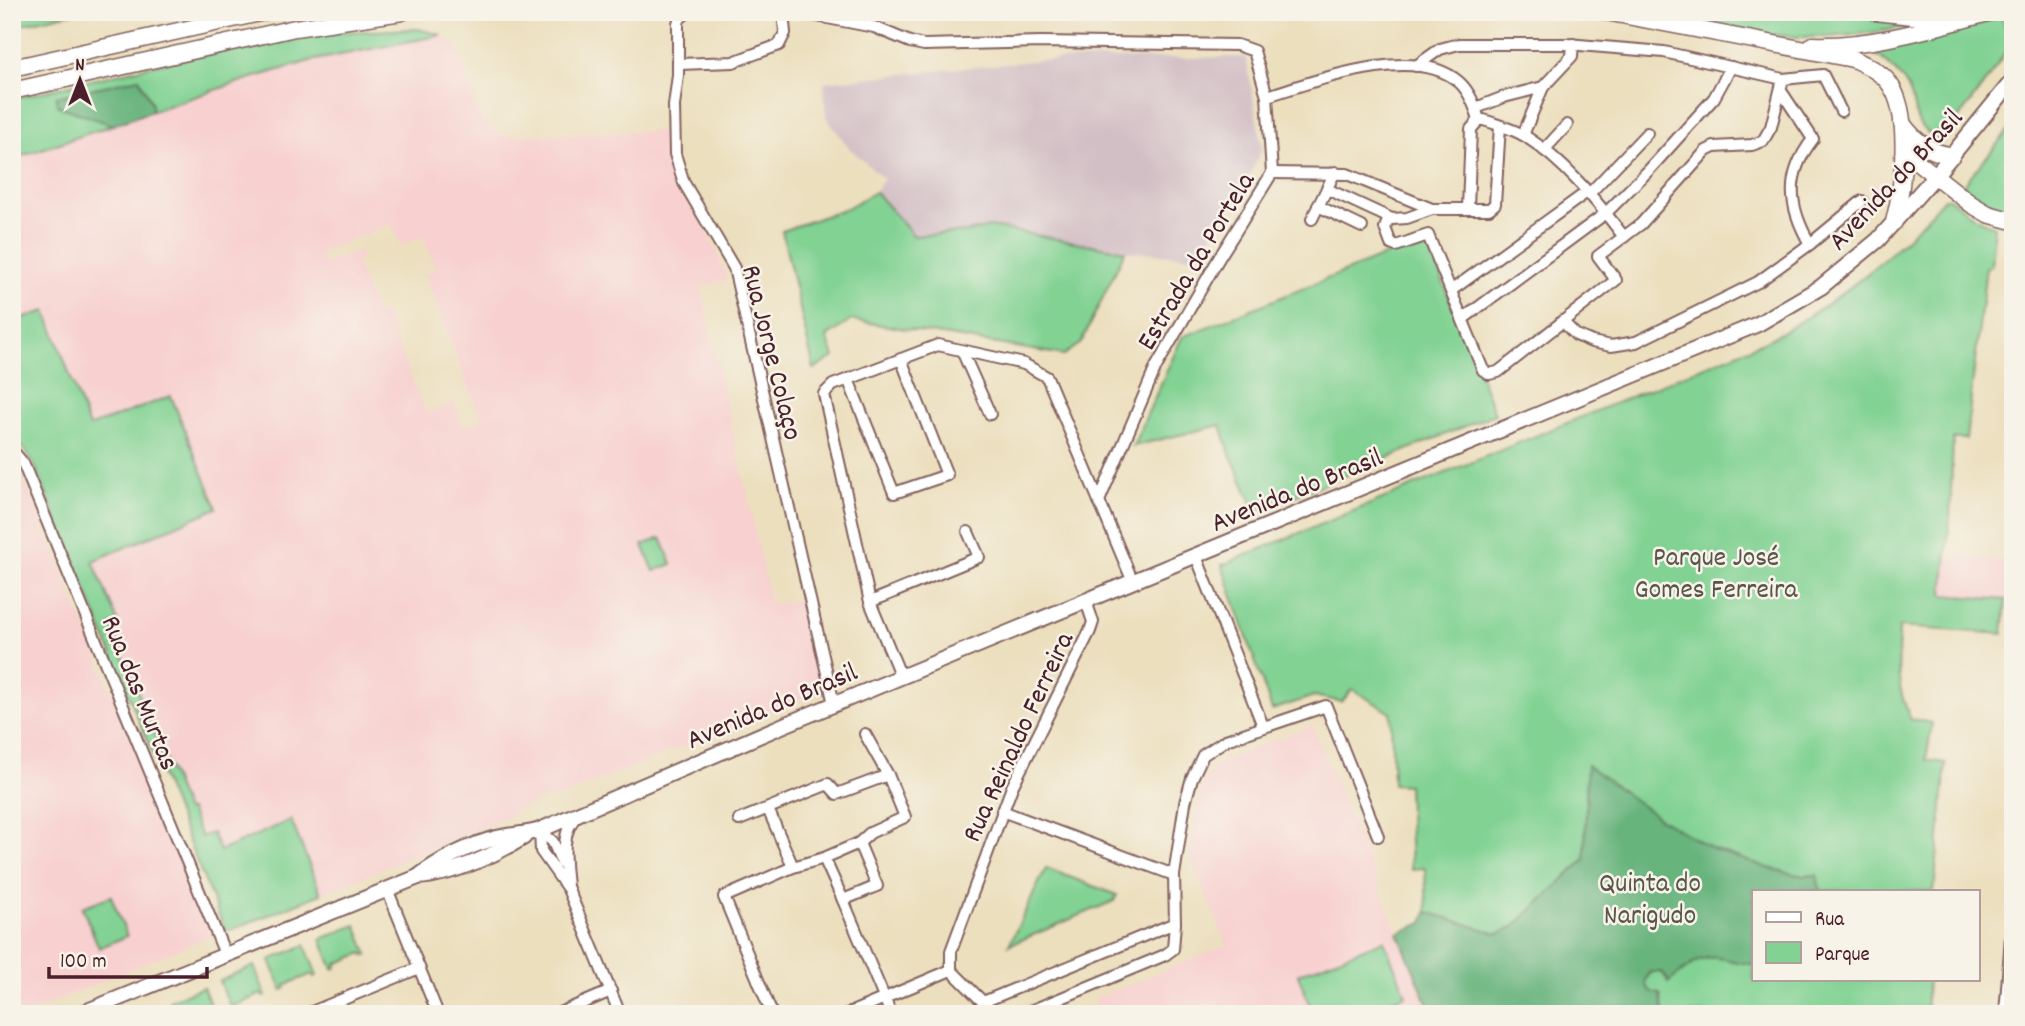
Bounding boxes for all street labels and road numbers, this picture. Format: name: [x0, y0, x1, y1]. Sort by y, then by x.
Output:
street label: Avenida do Brasil: [1821, 101, 1975, 262]
street label: Estrada da Portela: [1129, 165, 1268, 359]
street label: Rua Jorge Colaço: [728, 261, 810, 445]
street label: Avenida do Brasil: [1206, 440, 1390, 545]
street label: Rua das Murtas: [88, 610, 187, 777]
street label: Rua Reinaldo Ferreira: [954, 626, 1087, 850]
street label: Avenida do Brasil: [681, 654, 865, 763]

